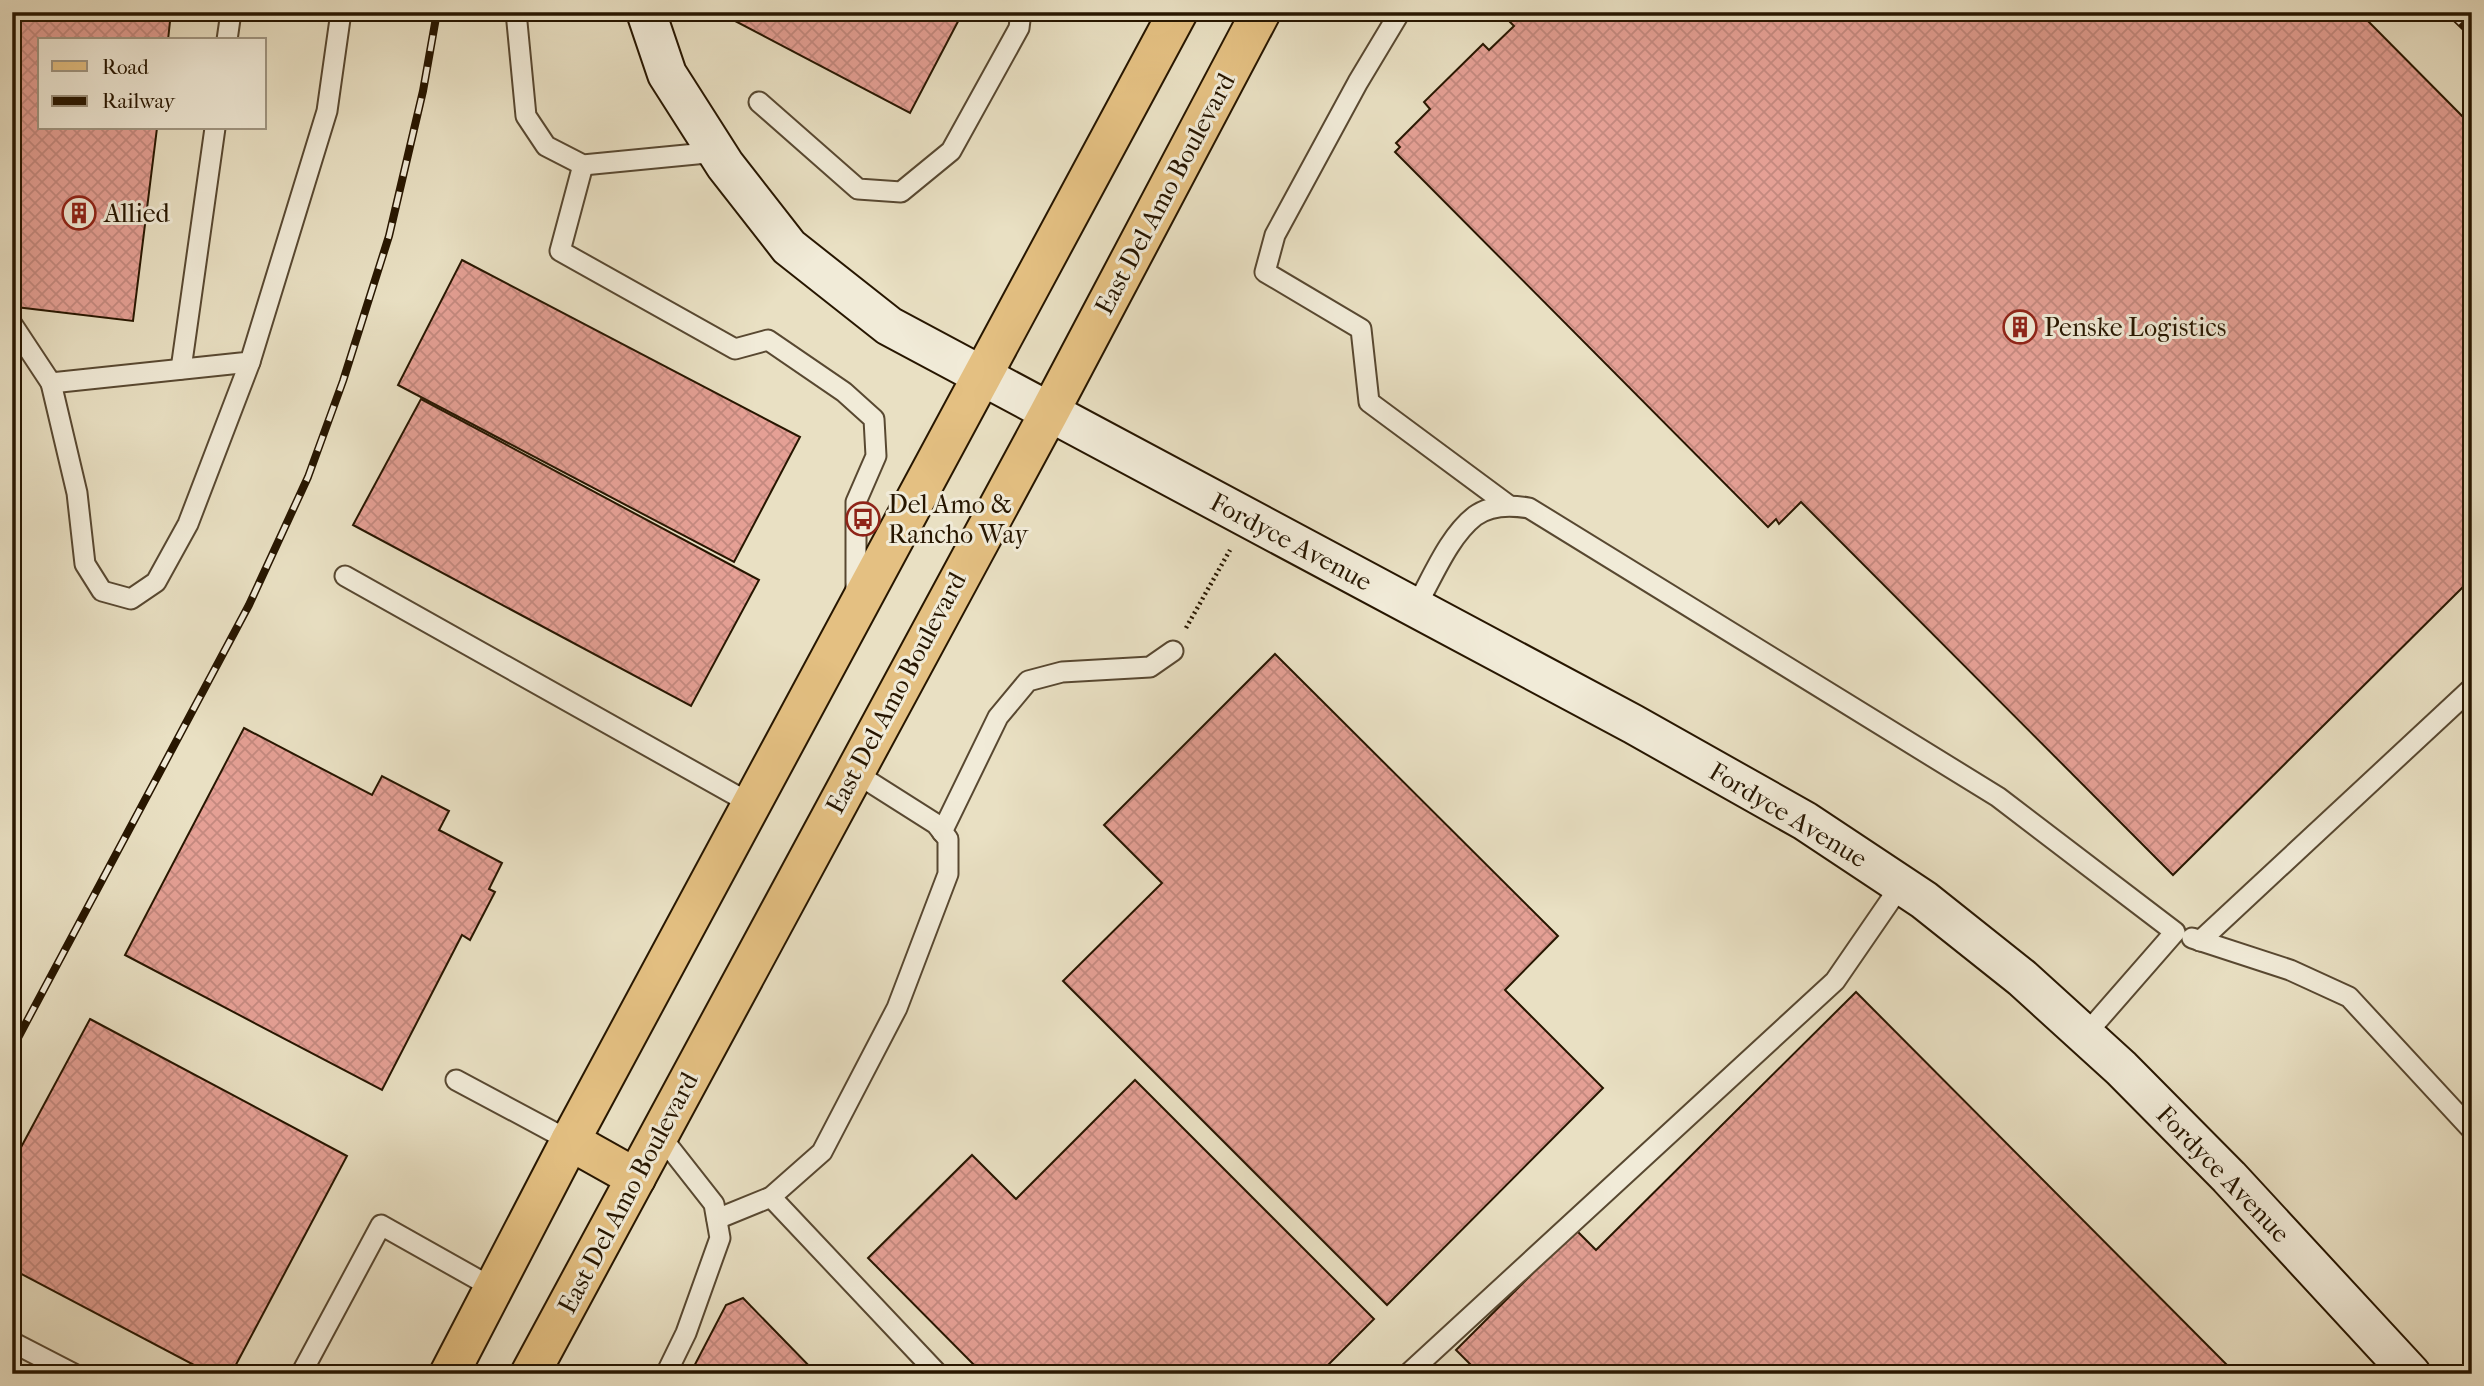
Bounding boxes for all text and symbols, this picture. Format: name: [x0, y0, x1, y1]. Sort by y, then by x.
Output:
legend: [38, 38, 266, 130]
text: Road: [102, 55, 149, 79]
street label: East Del Amo Boulevard: [1088, 67, 1242, 320]
text: Railway: [102, 89, 176, 113]
building icon: Allied: [60, 194, 98, 232]
place label: Allied: [103, 198, 171, 229]
building icon: Penske Logistics: [2001, 308, 2039, 346]
place label: Penske Logistics: [2044, 312, 2226, 343]
street label: Fordyce Avenue: [1205, 486, 1377, 598]
place label: Del Amo & Rancho Way: [888, 489, 1029, 550]
bus stop icon: Del Amo & Rancho Way: [844, 500, 882, 538]
street label: East Del Amo Boulevard: [819, 566, 973, 819]
street label: Fordyce Avenue: [1703, 756, 1873, 874]
street label: East Del Amo Boulevard: [551, 1066, 705, 1319]
street label: Fordyce Avenue: [2150, 1099, 2296, 1249]

